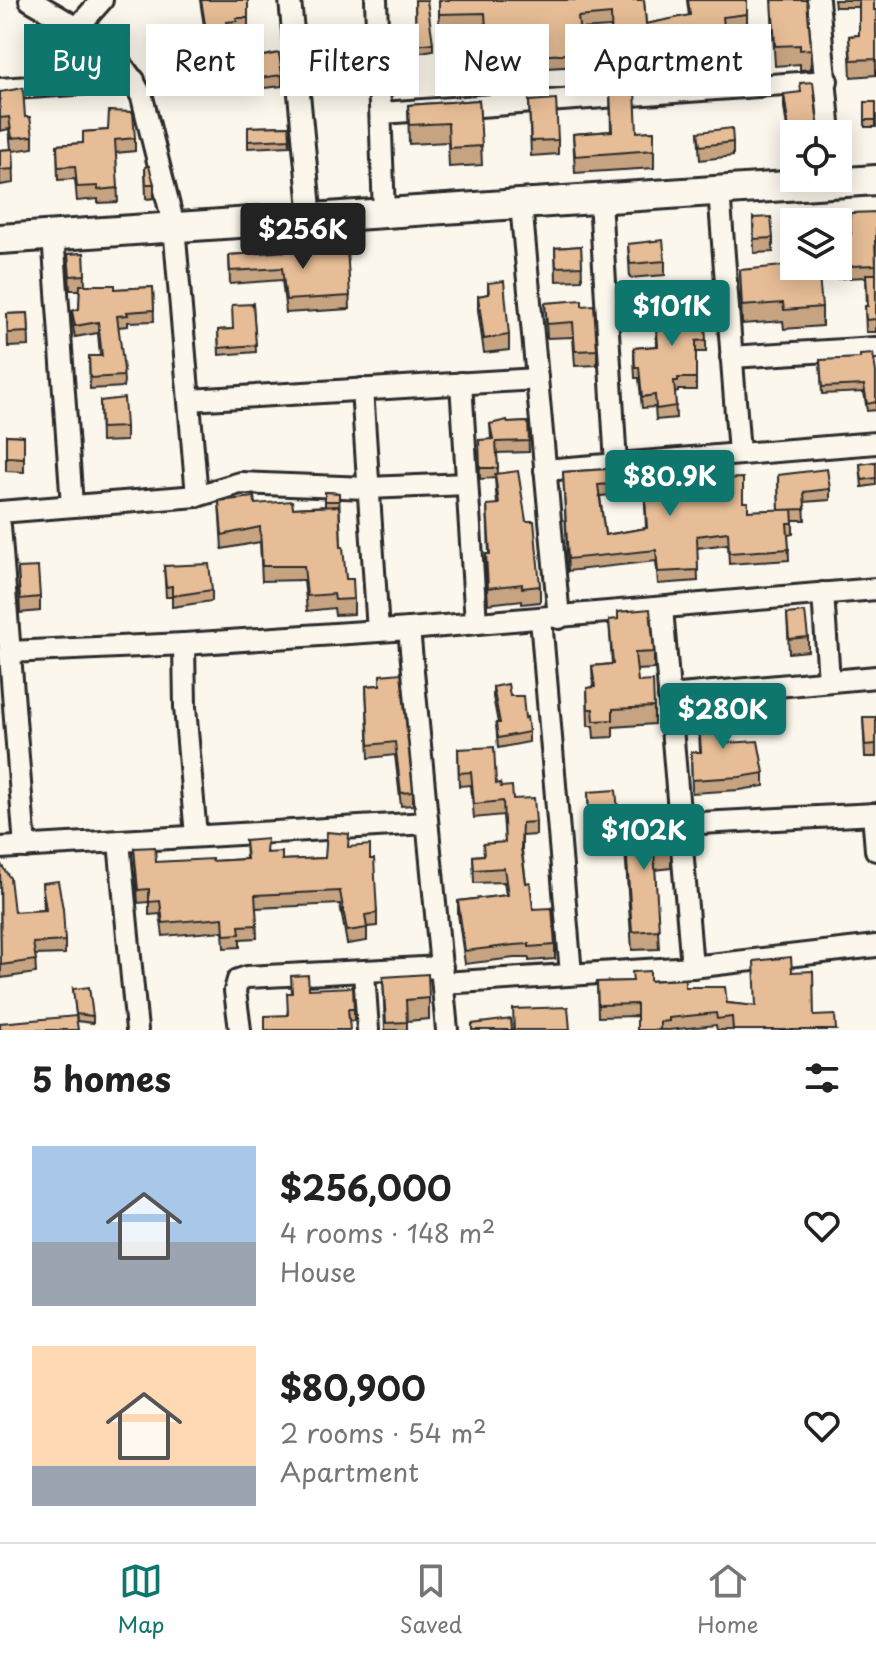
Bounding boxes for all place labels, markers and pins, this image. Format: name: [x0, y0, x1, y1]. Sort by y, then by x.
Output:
pin: $256K: [247, 203, 359, 271]
pin: $101K: [616, 280, 728, 348]
pin: $80.9K: [605, 450, 735, 518]
pin: $280K: [667, 683, 779, 751]
pin: $102K: [588, 804, 700, 872]

